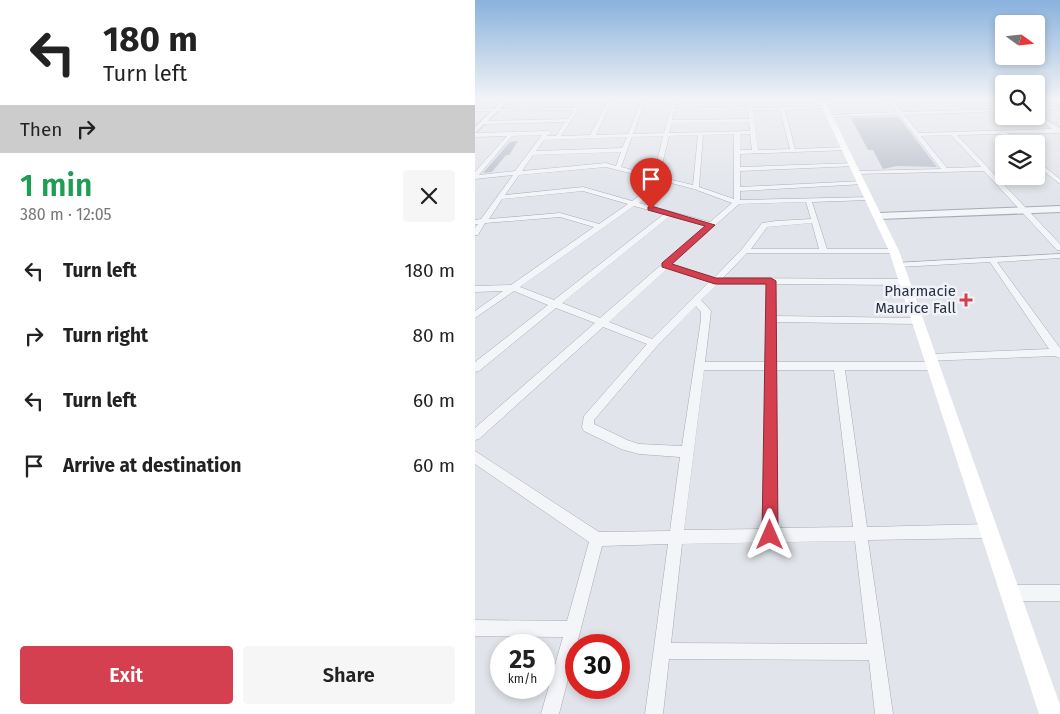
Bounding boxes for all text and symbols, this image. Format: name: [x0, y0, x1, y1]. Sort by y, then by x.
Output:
north arrow: [995, 15, 1045, 65]
map controls: [995, 15, 1045, 185]
text: 180 m: [103, 18, 198, 60]
icon: left: [20, 20, 85, 85]
text: Turn left: [103, 60, 187, 87]
button: search: [995, 75, 1045, 125]
icon: right: [72, 115, 100, 143]
text: Then: [20, 118, 62, 141]
button: layers: [995, 135, 1045, 185]
pin: [630, 158, 672, 209]
icon: arrive: [637, 165, 665, 193]
text: 1 min: [20, 168, 92, 204]
button: close: [403, 170, 455, 222]
text: 380 m · 12:05: [20, 205, 112, 224]
icon: left: [20, 257, 48, 285]
text: Turn left: [63, 259, 137, 282]
text: 180 m: [404, 259, 455, 282]
place label: Pharmacie Maurice Fall: [875, 282, 957, 317]
marker: Pharmacie Maurice Fall: [960, 294, 972, 306]
icon: right: [20, 322, 48, 350]
text: Turn right: [63, 324, 148, 347]
text: 80 m: [413, 324, 455, 347]
icon: left: [20, 387, 48, 415]
text: Turn left: [63, 389, 137, 412]
text: 60 m: [413, 389, 455, 412]
icon: arrive: [20, 452, 48, 480]
text: Arrive at destination: [63, 454, 242, 477]
text: 60 m: [413, 454, 455, 477]
position arrow: [743, 508, 795, 560]
speed limit sign: 30: [565, 634, 630, 699]
text: 25: [509, 645, 536, 675]
button: Exit: [20, 646, 233, 704]
button: Share: [243, 646, 455, 704]
text: km/h: [508, 672, 537, 686]

